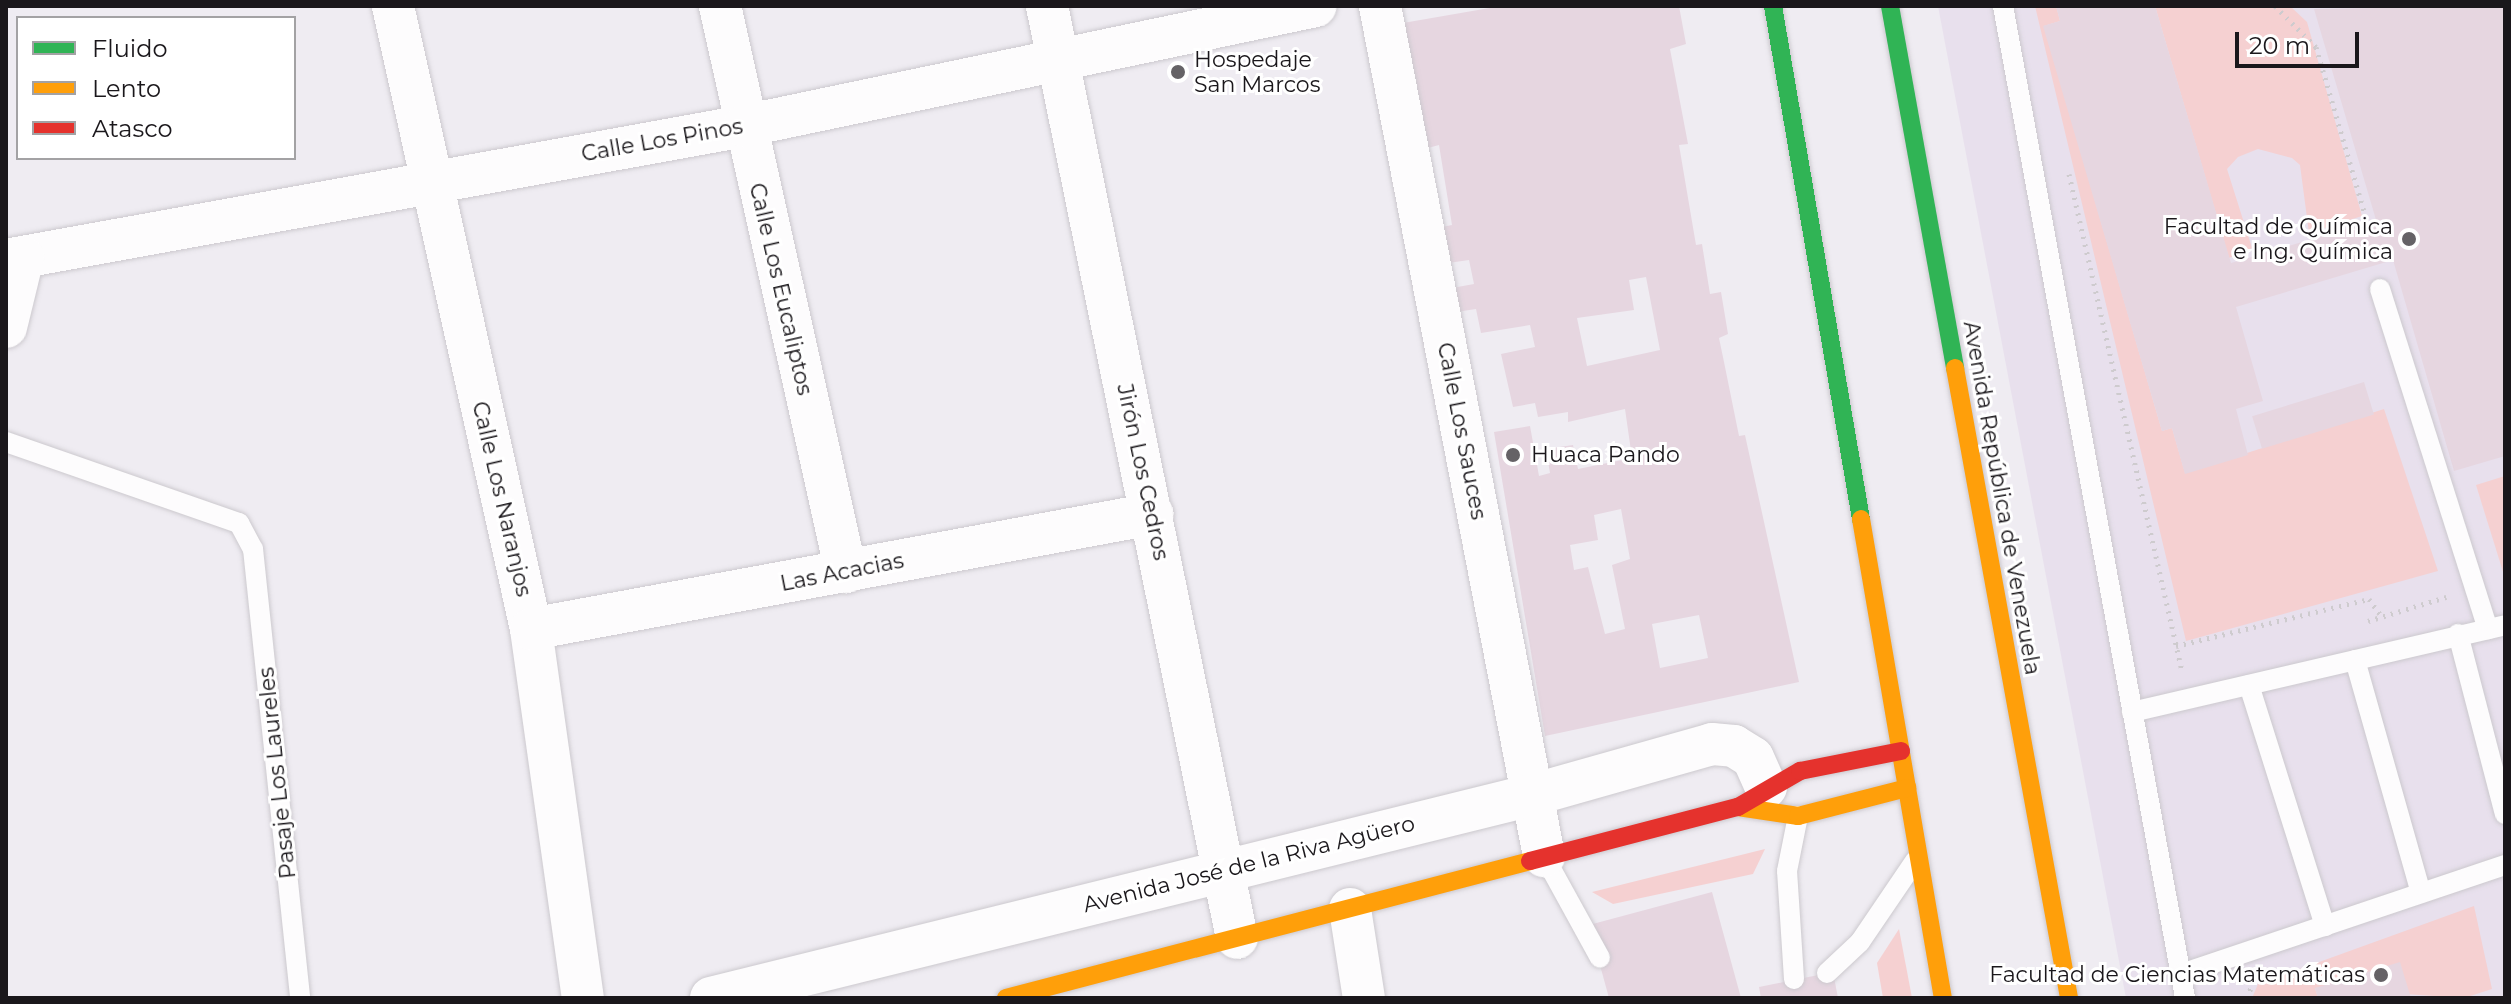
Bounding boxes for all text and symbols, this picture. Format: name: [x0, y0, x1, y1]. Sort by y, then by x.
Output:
legend: [16, 16, 296, 160]
scale bar: [2239, 16, 2363, 66]
text: 20 m: [2249, 31, 2310, 60]
text: Fluido: [92, 34, 168, 63]
place label: Hospedaje San Marcos: [1194, 46, 1320, 98]
marker: Hospedaje San Marcos: [1169, 63, 1187, 81]
text: Lento: [92, 74, 161, 103]
street label: Calle Los Pinos: [579, 113, 745, 167]
text: Atasco: [92, 114, 173, 143]
street label: Calle Los Eucaliptos: [744, 180, 818, 398]
place label: Facultad de Química e Ing. Química: [2164, 213, 2393, 264]
marker: Facultad de Química e Ing. Química: [2400, 230, 2418, 248]
street label: Avenida República de Venezuela: [1958, 319, 2046, 677]
street label: Calle Los Sauces: [1432, 340, 1492, 522]
street label: Jirón Los Cedros: [1111, 382, 1175, 562]
street label: Calle Los Naranjos: [467, 399, 537, 599]
place label: Huaca Pando: [1531, 442, 1680, 468]
marker: Huaca Pando: [1502, 444, 1524, 466]
street label: Las Acacias: [778, 547, 906, 597]
street label: Pasaje Los Laureles: [253, 666, 301, 880]
street label: Avenida José de la Riva Agüero: [1080, 810, 1418, 918]
place label: Facultad de Ciencias Matemáticas: [1989, 962, 2365, 988]
marker: Facultad de Ciencias Matemáticas: [2372, 966, 2390, 984]

